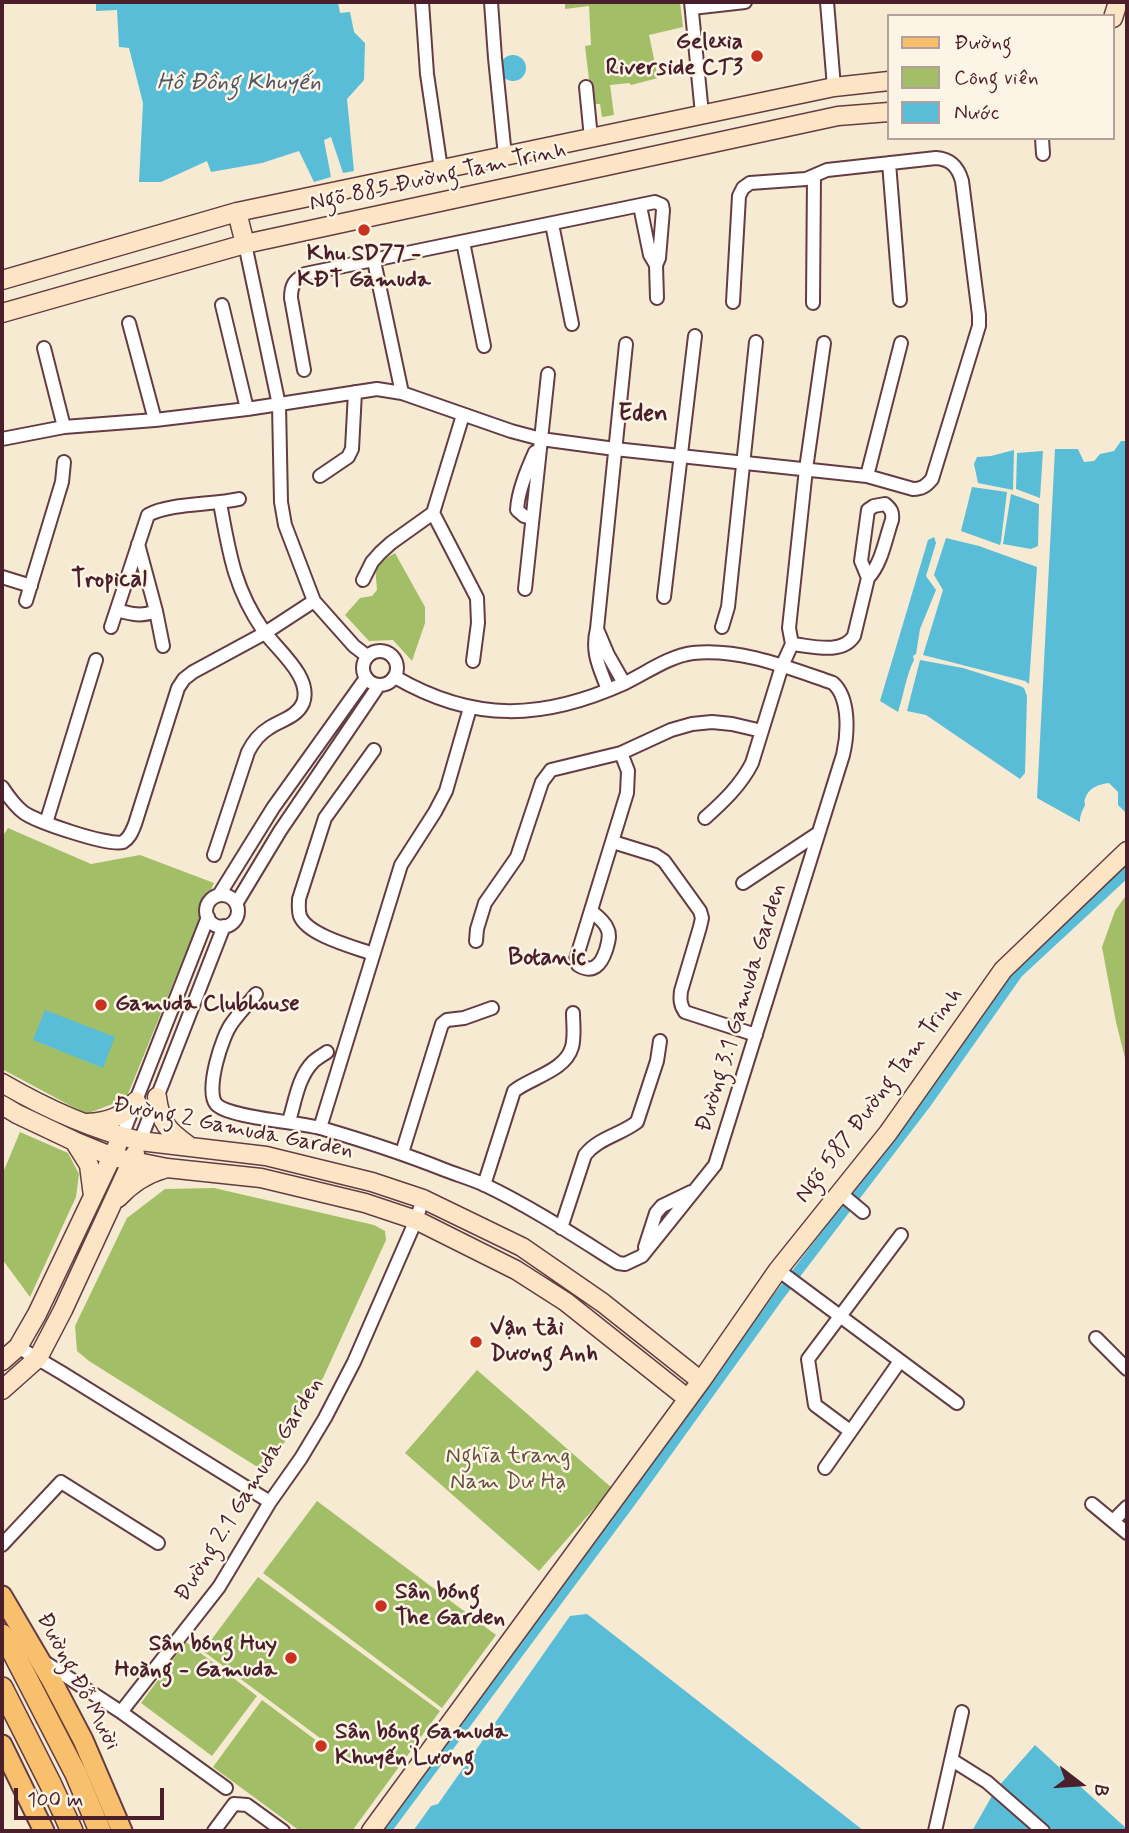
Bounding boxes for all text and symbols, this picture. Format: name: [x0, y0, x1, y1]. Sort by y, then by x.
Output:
legend: [888, 14, 1115, 140]
place label: Gelexia Riverside CT3: [606, 29, 743, 83]
text: Đường: [954, 29, 1012, 57]
marker: Gelexia Riverside CT3: [749, 48, 765, 64]
text: Công viên: [954, 64, 1039, 92]
water label: Hồ Đồng Khuyến: [157, 70, 321, 98]
text: Nước: [954, 99, 999, 127]
street label: Ngõ 885 Đường Tam Trinh: [307, 137, 569, 219]
marker: Khu SD77 - KĐT Gamuda: [356, 222, 372, 238]
place label: Khu SD77 - KĐT Gamuda: [297, 241, 431, 295]
district label: Eden: [618, 401, 668, 429]
district label: Tropical: [71, 567, 147, 595]
street label: Đường 3.1 Gamuda Garden: [691, 880, 793, 1136]
district label: Botanic: [508, 945, 586, 973]
street label: Ngõ 587 Đường Tam Trinh: [790, 983, 970, 1209]
place label: Gamuda Clubhouse: [115, 991, 300, 1019]
marker: Gamuda Clubhouse: [93, 997, 109, 1013]
street label: Đường 2 Gamuda Garden: [111, 1092, 355, 1166]
place label: Vận tải Dương Anh: [490, 1315, 598, 1369]
marker: Vận tải Dương Anh: [468, 1334, 484, 1350]
street label: Đường 2.1 Gamuda Garden: [170, 1373, 330, 1607]
park label: Nghĩa trang Nam Dư Hạ: [446, 1443, 570, 1497]
place label: Sân bóng The Garden: [395, 1579, 505, 1633]
marker: Sân bóng The Garden: [373, 1598, 389, 1614]
street label: Đường Đỗ Mười: [29, 1608, 125, 1756]
place label: Sân bóng Huy Hoàng - Gamuda: [114, 1631, 277, 1685]
marker: Sân bóng Huy Hoàng - Gamuda: [283, 1650, 299, 1666]
place label: Sân bóng Gamuda Khuyến Lương: [335, 1719, 508, 1773]
marker: Sân bóng Gamuda Khuyến Lương: [313, 1738, 329, 1754]
north arrow: [1045, 1749, 1115, 1819]
scale bar: [18, 1773, 168, 1817]
text: B: [1087, 1781, 1114, 1800]
text: 100 m: [27, 1786, 83, 1814]

